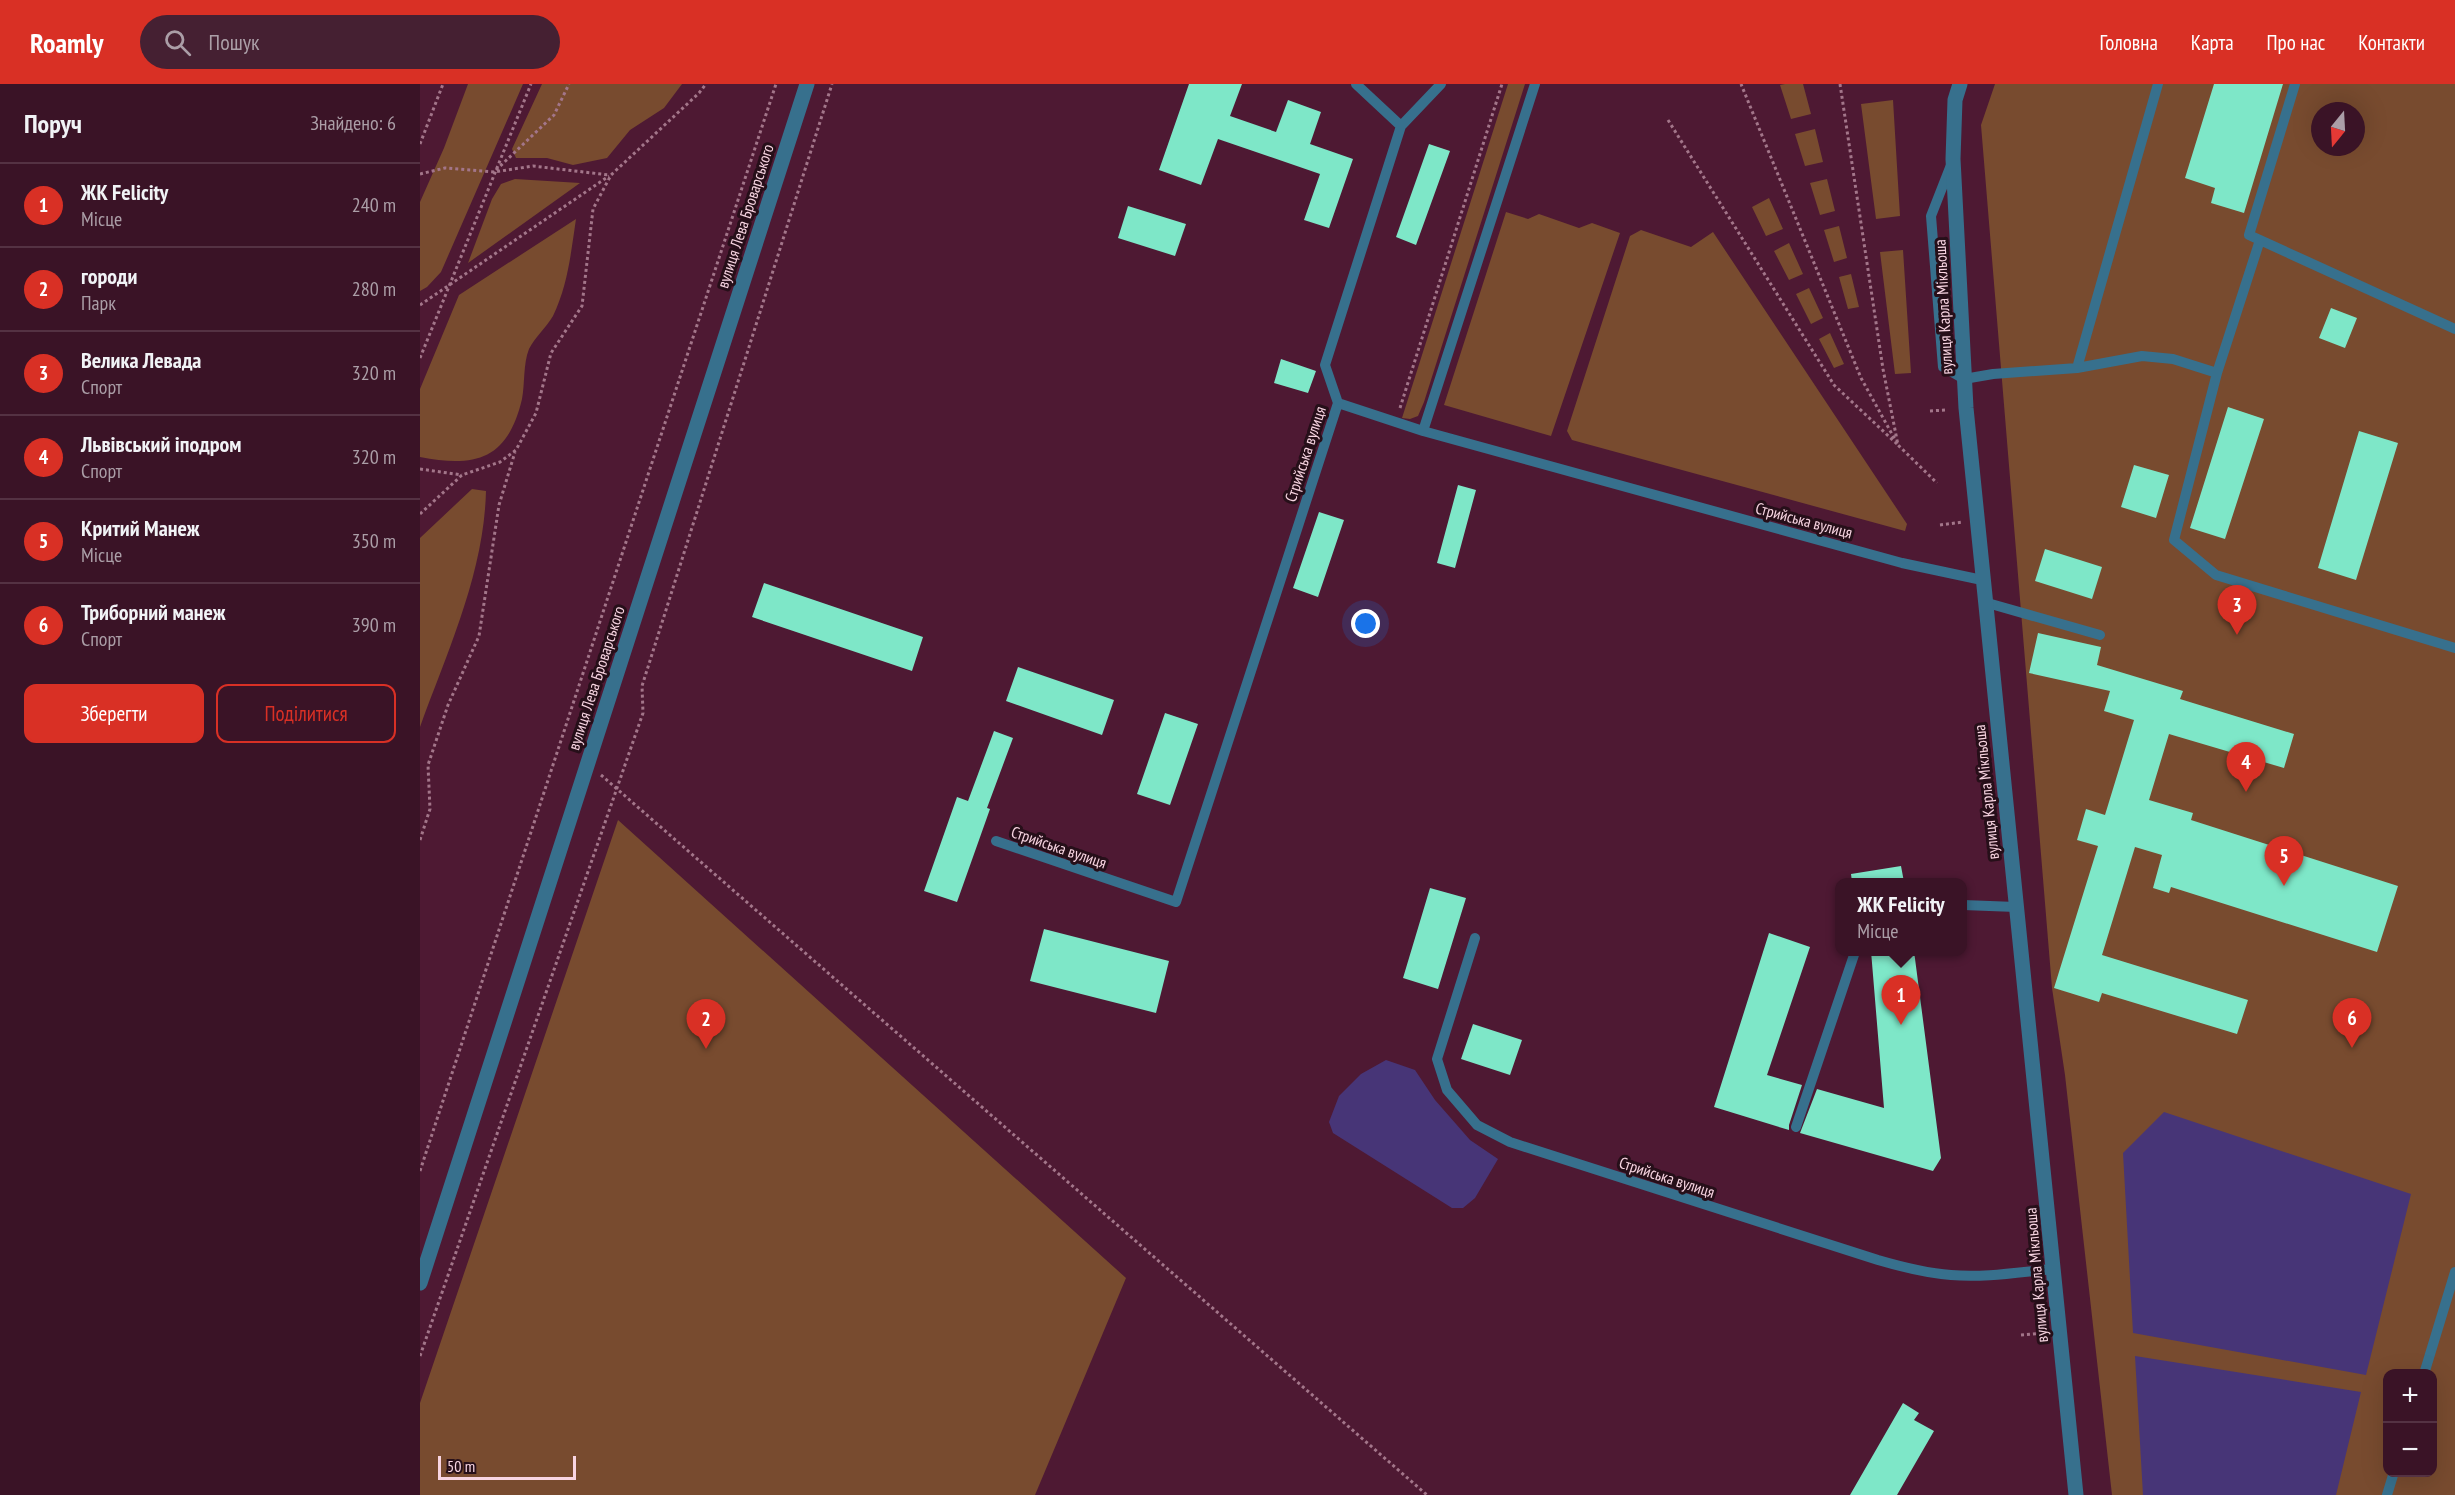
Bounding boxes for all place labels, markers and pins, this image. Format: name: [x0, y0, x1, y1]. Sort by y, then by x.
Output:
pin: 3: [2218, 586, 2256, 635]
pin: 4: [2226, 742, 2266, 792]
pin: 5: [2264, 836, 2304, 886]
pin: 1: [1882, 976, 1920, 1025]
pin: 6: [2332, 998, 2372, 1048]
pin: 2: [686, 1000, 726, 1049]

